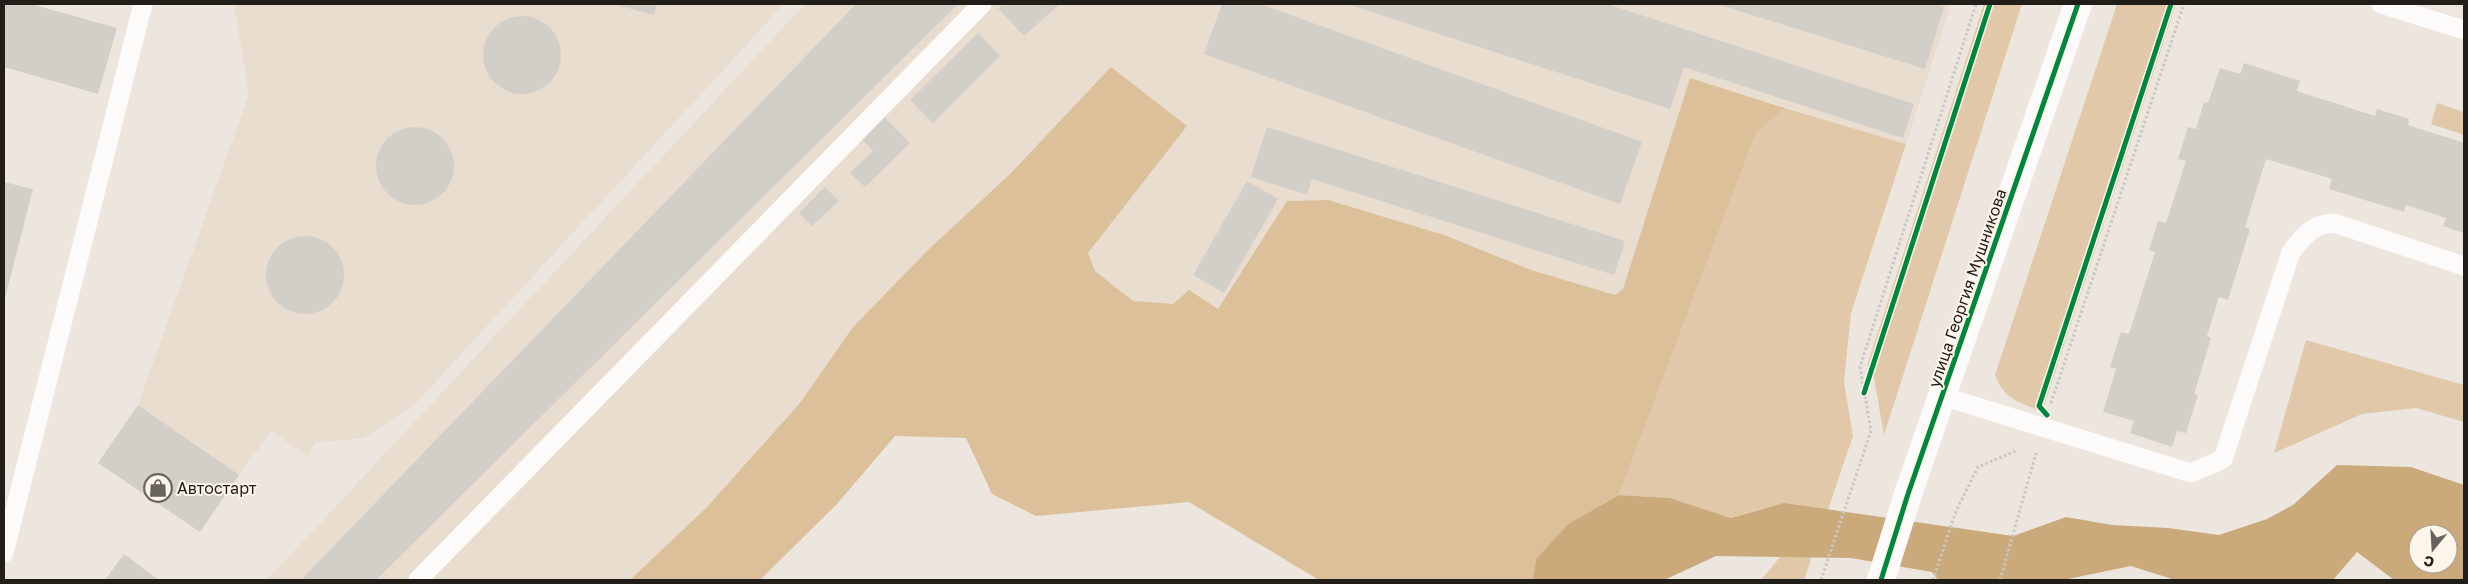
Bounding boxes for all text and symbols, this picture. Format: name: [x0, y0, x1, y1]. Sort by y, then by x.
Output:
street label: улица Георгия Мушникова: [1924, 186, 2010, 390]
shop icon: Автостарт: [143, 473, 173, 503]
place label: Автостарт: [177, 478, 257, 498]
north arrow: [2408, 524, 2458, 574]
text: С: [2421, 552, 2436, 571]

